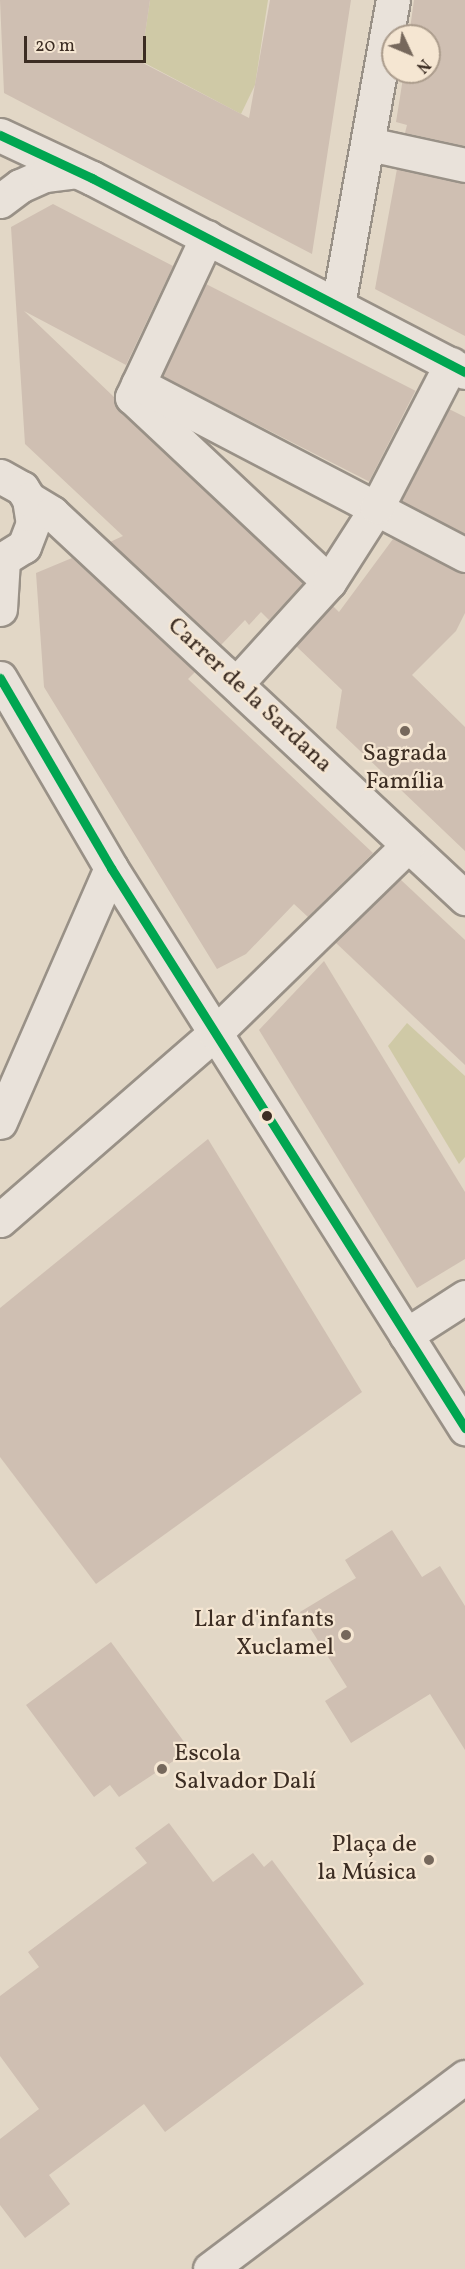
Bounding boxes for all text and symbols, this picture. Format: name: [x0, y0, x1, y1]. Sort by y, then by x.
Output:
scale bar: [27, 24, 148, 62]
north arrow: [381, 24, 441, 84]
text: 20 m: [35, 34, 75, 59]
text: N: [411, 53, 434, 77]
street label: Carrer de la Sardana: [161, 612, 337, 780]
marker: Sagrada Família: [398, 724, 412, 738]
place label: Sagrada Família: [363, 741, 447, 797]
unlabelled marker: [261, 1110, 273, 1122]
place label: Llar d'infants Xuclamel: [194, 1607, 334, 1663]
marker: Llar d'infants Xuclamel: [339, 1628, 353, 1642]
place label: Escola Salvador Dalí: [174, 1741, 316, 1797]
marker: Escola Salvador Dalí: [155, 1762, 169, 1776]
place label: Plaça de la Música: [317, 1832, 417, 1888]
marker: Plaça de la Música: [422, 1853, 436, 1867]

